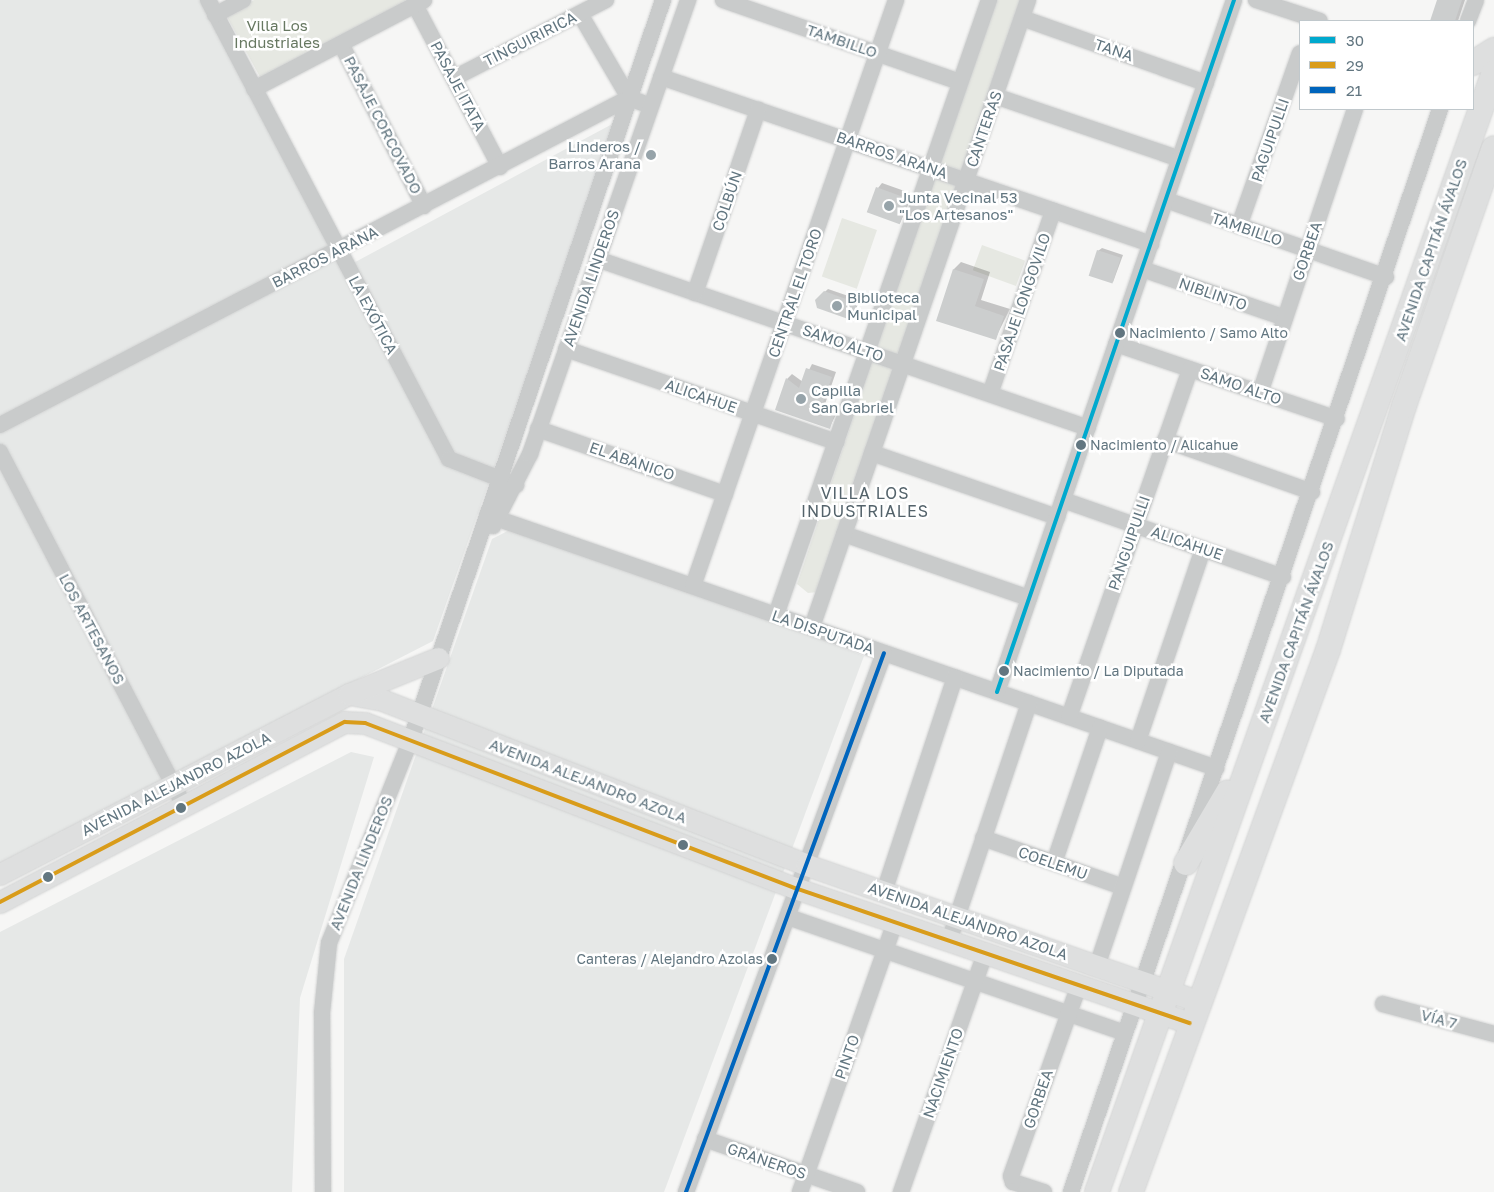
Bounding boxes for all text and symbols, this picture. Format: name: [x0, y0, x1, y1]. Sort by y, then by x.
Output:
street label: TINGUIRIRICA: [481, 8, 579, 70]
park label: Villa Los Industriales: [234, 16, 320, 51]
legend: [1299, 20, 1474, 110]
street label: TAMBILLO: [804, 21, 880, 61]
text: 30: [1346, 31, 1364, 49]
street label: TANA: [1092, 35, 1136, 65]
street label: PASAJE ITATA: [427, 38, 489, 134]
street label: PASAJE CORCOVADO: [340, 53, 426, 197]
text: 29: [1346, 56, 1364, 74]
text: 21: [1346, 81, 1362, 99]
street label: CANTERAS: [963, 88, 1005, 170]
street label: PAGUIPULLI: [1247, 96, 1293, 184]
street label: BARROS ARANA: [834, 128, 950, 182]
place label: Linderos / Barros Arana: [548, 137, 641, 172]
marker: Linderos / Barros Arana: [645, 149, 657, 161]
street label: AVENIDA CAPITÁN ÁVALOS: [1391, 156, 1471, 344]
street label: COLBÚN: [708, 169, 746, 233]
place label: Junta Vecinal 53 "Los Artesanos": [899, 188, 1017, 223]
marker: Junta Vecinal 53 "Los Artesanos": [883, 200, 895, 212]
street label: AVENIDA LINDEROS: [559, 207, 623, 349]
street label: TAMBILLO: [1209, 209, 1285, 249]
street label: GORBEA: [1289, 219, 1325, 283]
street label: BARROS ARANA: [269, 223, 381, 291]
street label: CENTRAL EL TORO: [764, 226, 826, 360]
street label: PASAJE LONGOVILO: [990, 231, 1054, 373]
street label: LA EXÓTICA: [345, 273, 401, 357]
street label: NIBLINTO: [1177, 274, 1249, 314]
place label: Biblioteca Municipal: [847, 288, 919, 323]
marker: Biblioteca Municipal: [831, 300, 843, 312]
street label: SAMO ALTO: [800, 321, 886, 365]
place label: Nacimiento / Samo Alto: [1129, 325, 1288, 341]
marker: Nacimiento / Samo Alto: [1115, 328, 1125, 338]
street label: SAMO ALTO: [1198, 364, 1284, 408]
street label: ALICAHUE: [663, 375, 739, 417]
place label: Capilla San Gabriel: [811, 381, 894, 416]
marker: Capilla San Gabriel: [795, 393, 807, 405]
place label: Nacimiento / Alicahue: [1090, 437, 1238, 453]
street label: EL ABANICO: [587, 438, 677, 484]
marker: Nacimiento / Alicahue: [1076, 440, 1086, 450]
district label: VILLA LOS INDUSTRIALES: [800, 483, 930, 521]
street label: PANGUIPULLI: [1104, 493, 1154, 593]
street label: ALICAHUE: [1149, 522, 1225, 564]
street label: AVENIDA CAPITÁN ÁVALOS: [1255, 539, 1337, 725]
street label: LOS ARTESANOS: [55, 571, 129, 687]
street label: LA DISPUTADA: [770, 606, 876, 658]
place label: Nacimiento / La Diputada: [1013, 663, 1184, 679]
marker: Nacimiento / La Diputada: [999, 666, 1009, 676]
street label: AVENIDA ALEJANDRO AZOLA: [78, 728, 274, 840]
street label: AVENIDA ALEJANDRO AZOLA: [487, 735, 689, 827]
street label: AVENIDA LINDEROS: [326, 793, 396, 933]
unlabelled marker: [176, 803, 186, 813]
unlabelled marker: [678, 840, 688, 850]
street label: COELEMU: [1016, 843, 1090, 883]
unlabelled marker: [43, 872, 53, 882]
street label: AVENIDA ALEJANDRO AZOLA: [866, 878, 1070, 964]
place label: Canteras / Alejandro Azolas: [576, 951, 763, 967]
marker: Canteras / Alejandro Azolas: [767, 954, 777, 964]
street label: VÍA 7: [1419, 1006, 1459, 1032]
street label: NACIMIENTO: [919, 1025, 967, 1121]
street label: PINTO: [831, 1032, 863, 1082]
street label: GORBEA: [1020, 1067, 1056, 1131]
street label: GRANEROS: [725, 1139, 809, 1183]

